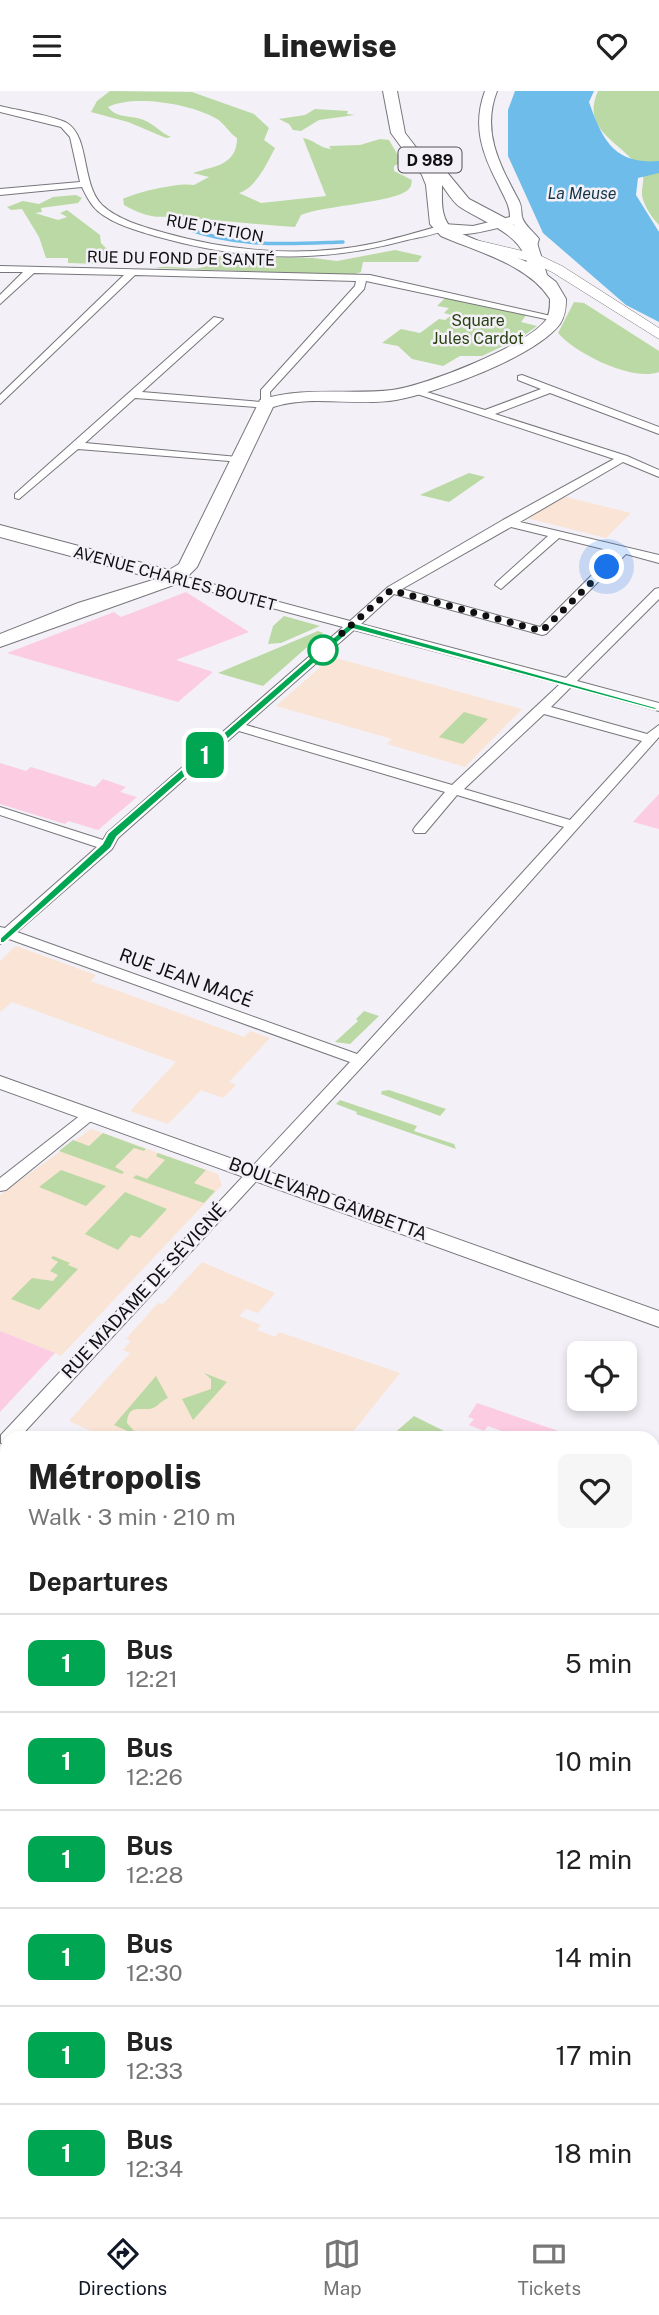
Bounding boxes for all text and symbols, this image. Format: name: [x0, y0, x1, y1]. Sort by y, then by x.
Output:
icon: menu: [28, 27, 66, 65]
text: Linewise: [262, 27, 397, 64]
icon: heart: [593, 27, 631, 65]
road number: D 989: [398, 148, 462, 173]
water label: La Meuse: [548, 184, 617, 203]
street label: RUE D'ETION: [165, 211, 265, 246]
street label: RUE DU FOND DE SANTÉ: [87, 246, 275, 270]
park label: Square Jules Cardot: [432, 311, 524, 348]
street label: AVENUE CHARLES BOUTET: [71, 542, 279, 615]
your location: [589, 549, 624, 584]
unlabelled marker: [308, 635, 338, 665]
line badge: 1: [182, 732, 228, 778]
text: 1: [200, 741, 210, 769]
street label: RUE JEAN MACÉ: [117, 943, 256, 1011]
street label: BOULEVARD GAMBETTA: [226, 1153, 431, 1244]
street label: RUE MADAME DE SÉVIGNÉ: [56, 1198, 230, 1382]
map controls: [567, 1341, 637, 1411]
button: locate: [567, 1341, 637, 1411]
button: heart: [558, 1454, 632, 1528]
text: Métropolis: [28, 1458, 201, 1496]
text: Walk · 3 min · 210 m: [28, 1503, 236, 1530]
text: Departures: [28, 1566, 168, 1597]
text: Bus: [126, 1634, 173, 1665]
text: 5 min: [565, 1648, 632, 1679]
text: 1: [61, 1649, 72, 1677]
text: 12:21: [126, 1665, 178, 1692]
text: Bus: [126, 1732, 173, 1763]
text: 10 min: [555, 1746, 632, 1777]
text: 1: [61, 1747, 72, 1775]
text: 12:26: [126, 1763, 183, 1790]
text: Bus: [126, 1830, 173, 1861]
text: 12 min: [556, 1844, 632, 1875]
text: 1: [61, 1845, 72, 1873]
text: 12:28: [126, 1861, 183, 1888]
text: Bus: [126, 1928, 173, 1959]
text: 14 min: [555, 1942, 632, 1973]
text: 1: [61, 1943, 72, 1971]
text: 12:30: [126, 1959, 183, 1986]
text: Bus: [126, 2026, 173, 2057]
text: 17 min: [555, 2040, 632, 2071]
text: 1: [61, 2041, 72, 2069]
text: 12:33: [126, 2057, 183, 2084]
text: Bus: [126, 2124, 173, 2155]
text: 18 min: [554, 2138, 632, 2169]
text: 1: [61, 2139, 72, 2167]
text: 12:34: [126, 2155, 183, 2182]
tab: Directions: [78, 2235, 167, 2299]
tab: Map: [323, 2235, 362, 2299]
tab: Tickets: [517, 2235, 581, 2299]

